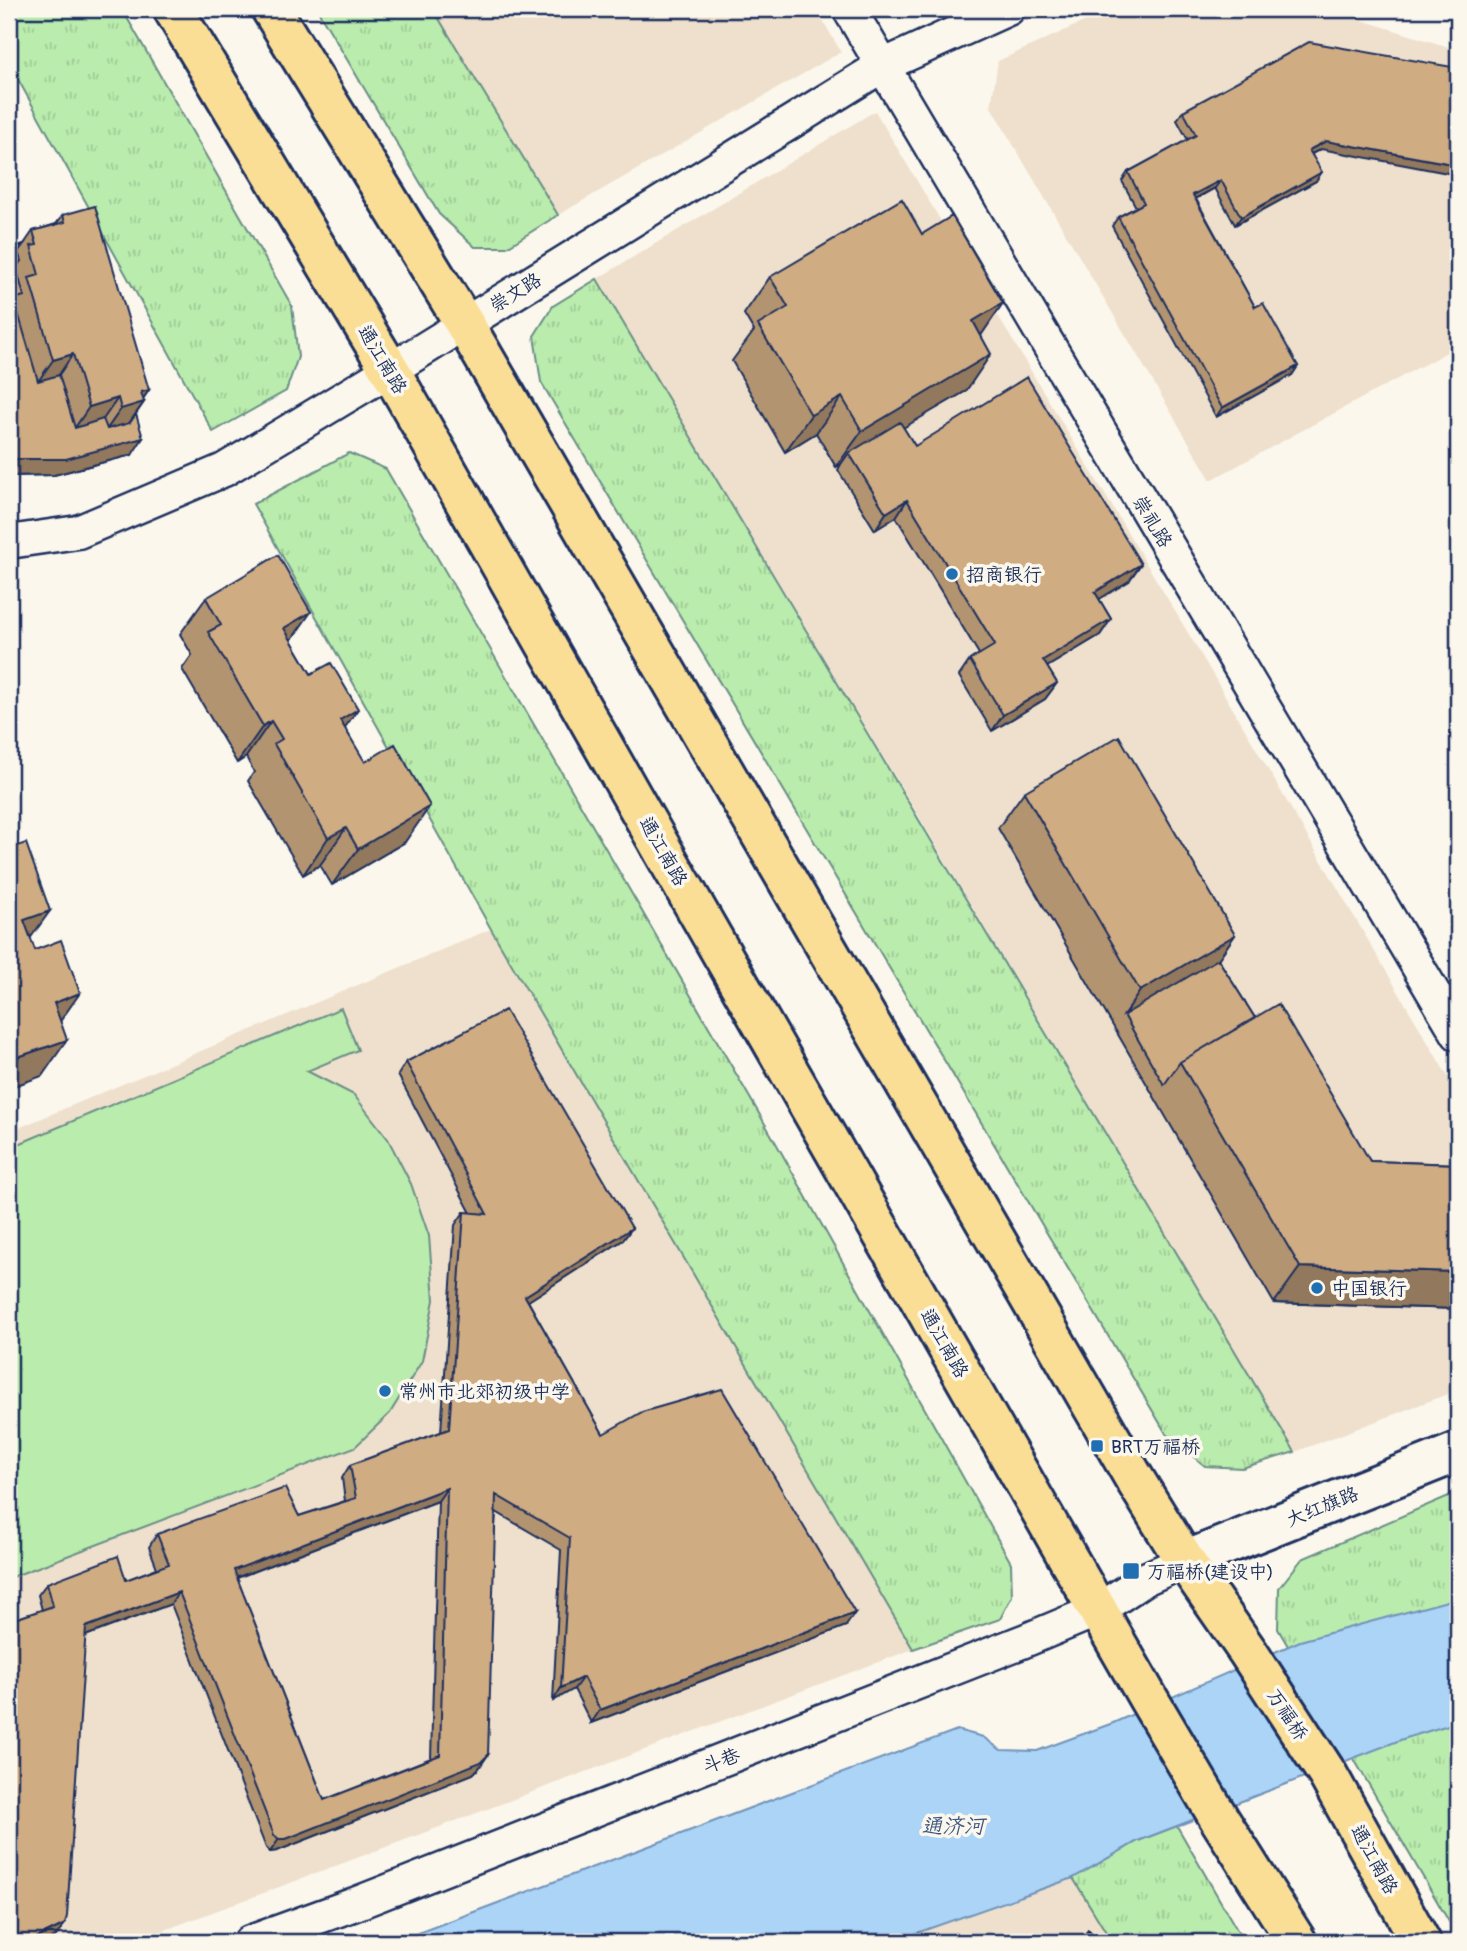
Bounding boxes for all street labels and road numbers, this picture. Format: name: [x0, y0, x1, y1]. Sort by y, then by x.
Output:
street label: 崇文路: [485, 268, 546, 318]
street label: 通江南路: [352, 321, 412, 398]
street label: 崇礼路: [1127, 491, 1177, 552]
street label: 通江南路: [634, 813, 693, 890]
street label: 通江南路: [915, 1305, 974, 1382]
street label: 大红旗路: [1283, 1482, 1362, 1532]
street label: 万福桥: [1262, 1684, 1313, 1745]
street label: 斗巷: [699, 1743, 743, 1779]
street label: 通江南路: [1345, 1820, 1403, 1899]

